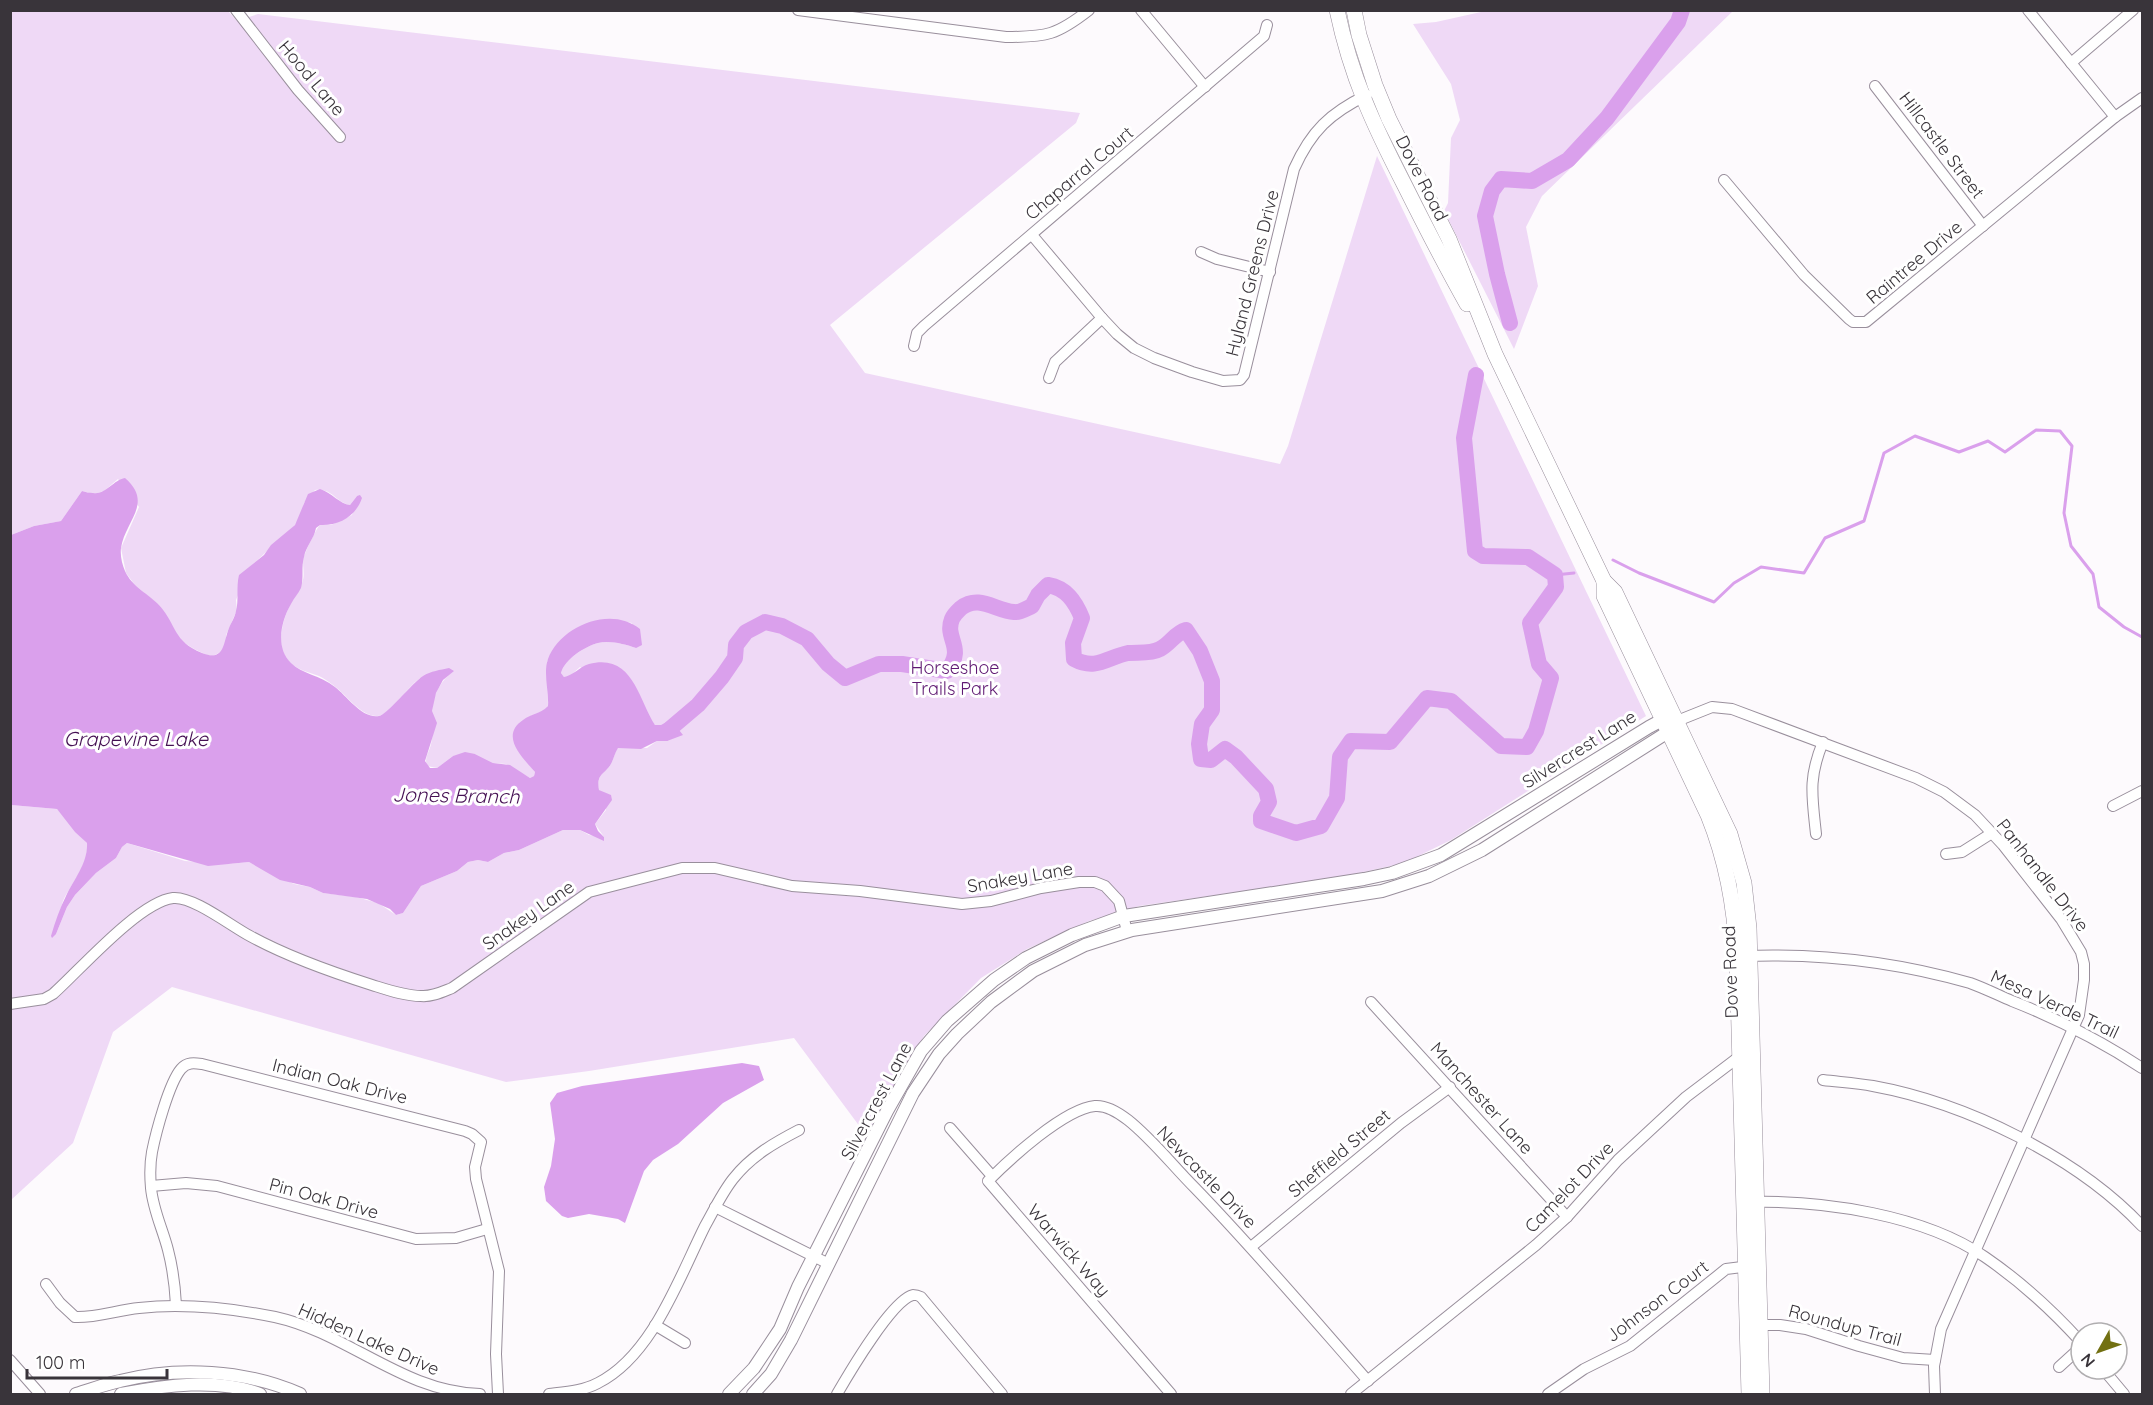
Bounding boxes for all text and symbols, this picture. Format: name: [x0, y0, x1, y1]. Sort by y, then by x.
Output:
street label: Hood Lane: [274, 36, 350, 120]
street label: Hillcastle Street: [1894, 87, 1990, 203]
street label: Chaparral Court: [1020, 121, 1138, 225]
street label: Dove Road: [1391, 131, 1453, 225]
street label: Hyland Greens Drive: [1220, 187, 1284, 359]
street label: Raintree Drive: [1861, 215, 1967, 309]
park label: Horseshoe Trails Park: [910, 656, 1000, 700]
street label: Silvercrest Lane: [1518, 705, 1640, 793]
water label: Grapevine Lake: [64, 726, 209, 751]
water label: Jones Branch: [392, 781, 520, 809]
street label: Panhandle Drive: [1992, 814, 2094, 936]
street label: Snakey Lane: [965, 856, 1075, 898]
street label: Snakey Lane: [478, 875, 578, 955]
street label: Dove Road: [1717, 925, 1743, 1019]
street label: Mesa Verde Trail: [1987, 964, 2123, 1044]
street label: Manchester Lane: [1425, 1037, 1539, 1159]
street label: Silvercrest Lane: [835, 1038, 917, 1164]
street label: Indian Oak Drive: [270, 1053, 410, 1109]
street label: Sheffield Street: [1283, 1104, 1395, 1202]
street label: Newcastle Drive: [1152, 1121, 1262, 1233]
street label: Camelot Drive: [1520, 1136, 1618, 1238]
street label: Pin Oak Drive: [267, 1172, 381, 1224]
street label: Warwick Way: [1022, 1199, 1116, 1301]
street label: Johnson Court: [1601, 1255, 1713, 1347]
street label: Hidden Lake Drive: [295, 1298, 443, 1380]
street label: Roundup Trail: [1786, 1299, 1904, 1351]
north arrow: [2069, 1321, 2129, 1381]
scale bar: [27, 1342, 166, 1380]
text: N: [2076, 1350, 2099, 1372]
text: 100 m: [36, 1351, 85, 1374]

